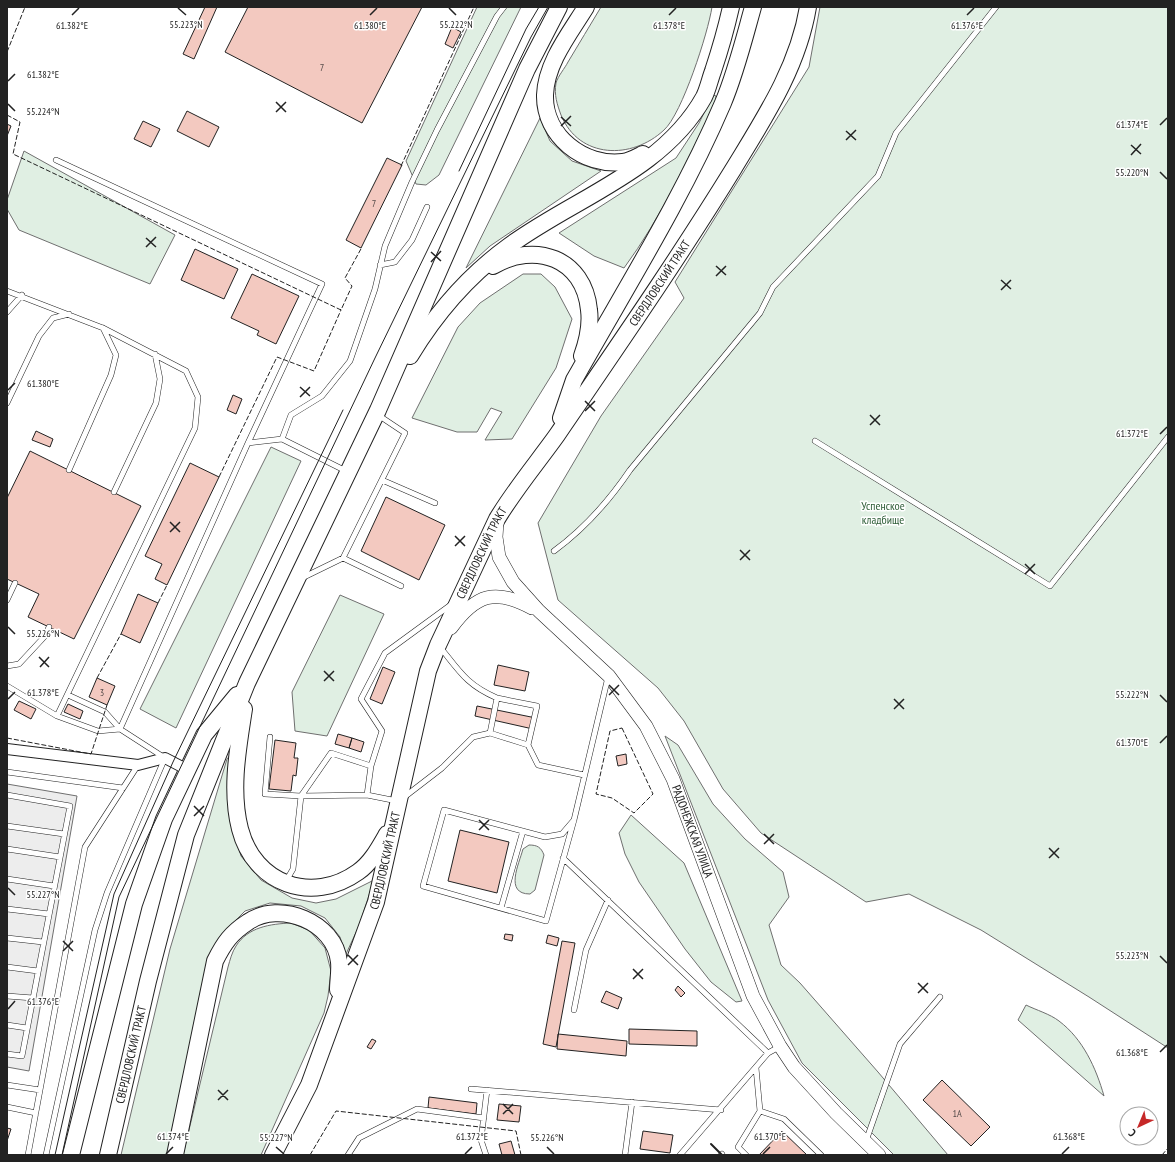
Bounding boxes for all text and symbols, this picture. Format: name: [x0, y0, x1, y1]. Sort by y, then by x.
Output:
text: 55.223°N: [169, 18, 203, 31]
text: 55.222°N: [439, 18, 473, 31]
text: 61.382°E: [56, 19, 88, 32]
text: 61.380°E: [354, 19, 386, 32]
text: 61.378°E: [653, 19, 685, 32]
text: 61.376°E: [951, 19, 983, 32]
house number: 7: [320, 61, 324, 74]
text: 61.382°E: [27, 68, 59, 81]
text: 55.224°N: [26, 105, 60, 118]
text: 61.374°E: [1116, 118, 1148, 131]
text: 55.220°N: [1115, 166, 1149, 179]
house number: 7: [372, 197, 376, 210]
street label: СВЕРДЛОВСКИЙ ТРАКТ: [625, 237, 694, 329]
text: 61.380°E: [27, 377, 59, 390]
text: 61.372°E: [1116, 427, 1148, 440]
park label: Успенское кладбище: [861, 498, 905, 527]
street label: СВЕРДЛОВСКИЙ ТРАКТ: [453, 503, 510, 601]
text: 55.226°N: [26, 627, 60, 640]
text: 61.378°E: [27, 686, 59, 699]
house number: 3: [100, 686, 104, 699]
text: 55.222°N: [1115, 688, 1149, 701]
text: 61.370°E: [1116, 736, 1148, 749]
street label: РАДОНЕЖСКАЯ УЛИЦА: [669, 783, 717, 880]
street label: СВЕРДЛОВСКИЙ ТРАКТ: [366, 810, 403, 912]
text: 55.227°N: [26, 888, 60, 901]
text: 55.223°N: [1115, 949, 1149, 962]
text: 61.376°E: [27, 995, 59, 1008]
street label: СВЕРДЛОВСКИЙ ТРАКТ: [112, 1004, 149, 1105]
text: 61.368°E: [1116, 1046, 1148, 1059]
north arrow: [1119, 1106, 1159, 1146]
house number: 1А: [952, 1107, 962, 1120]
text: С: [1125, 1126, 1139, 1140]
text: 61.374°E: [157, 1130, 189, 1143]
text: 61.372°E: [456, 1130, 488, 1143]
text: 61.370°E: [754, 1130, 786, 1143]
text: 61.368°E: [1053, 1130, 1085, 1143]
text: 55.227°N: [259, 1131, 293, 1144]
text: 55.226°N: [530, 1131, 564, 1144]

